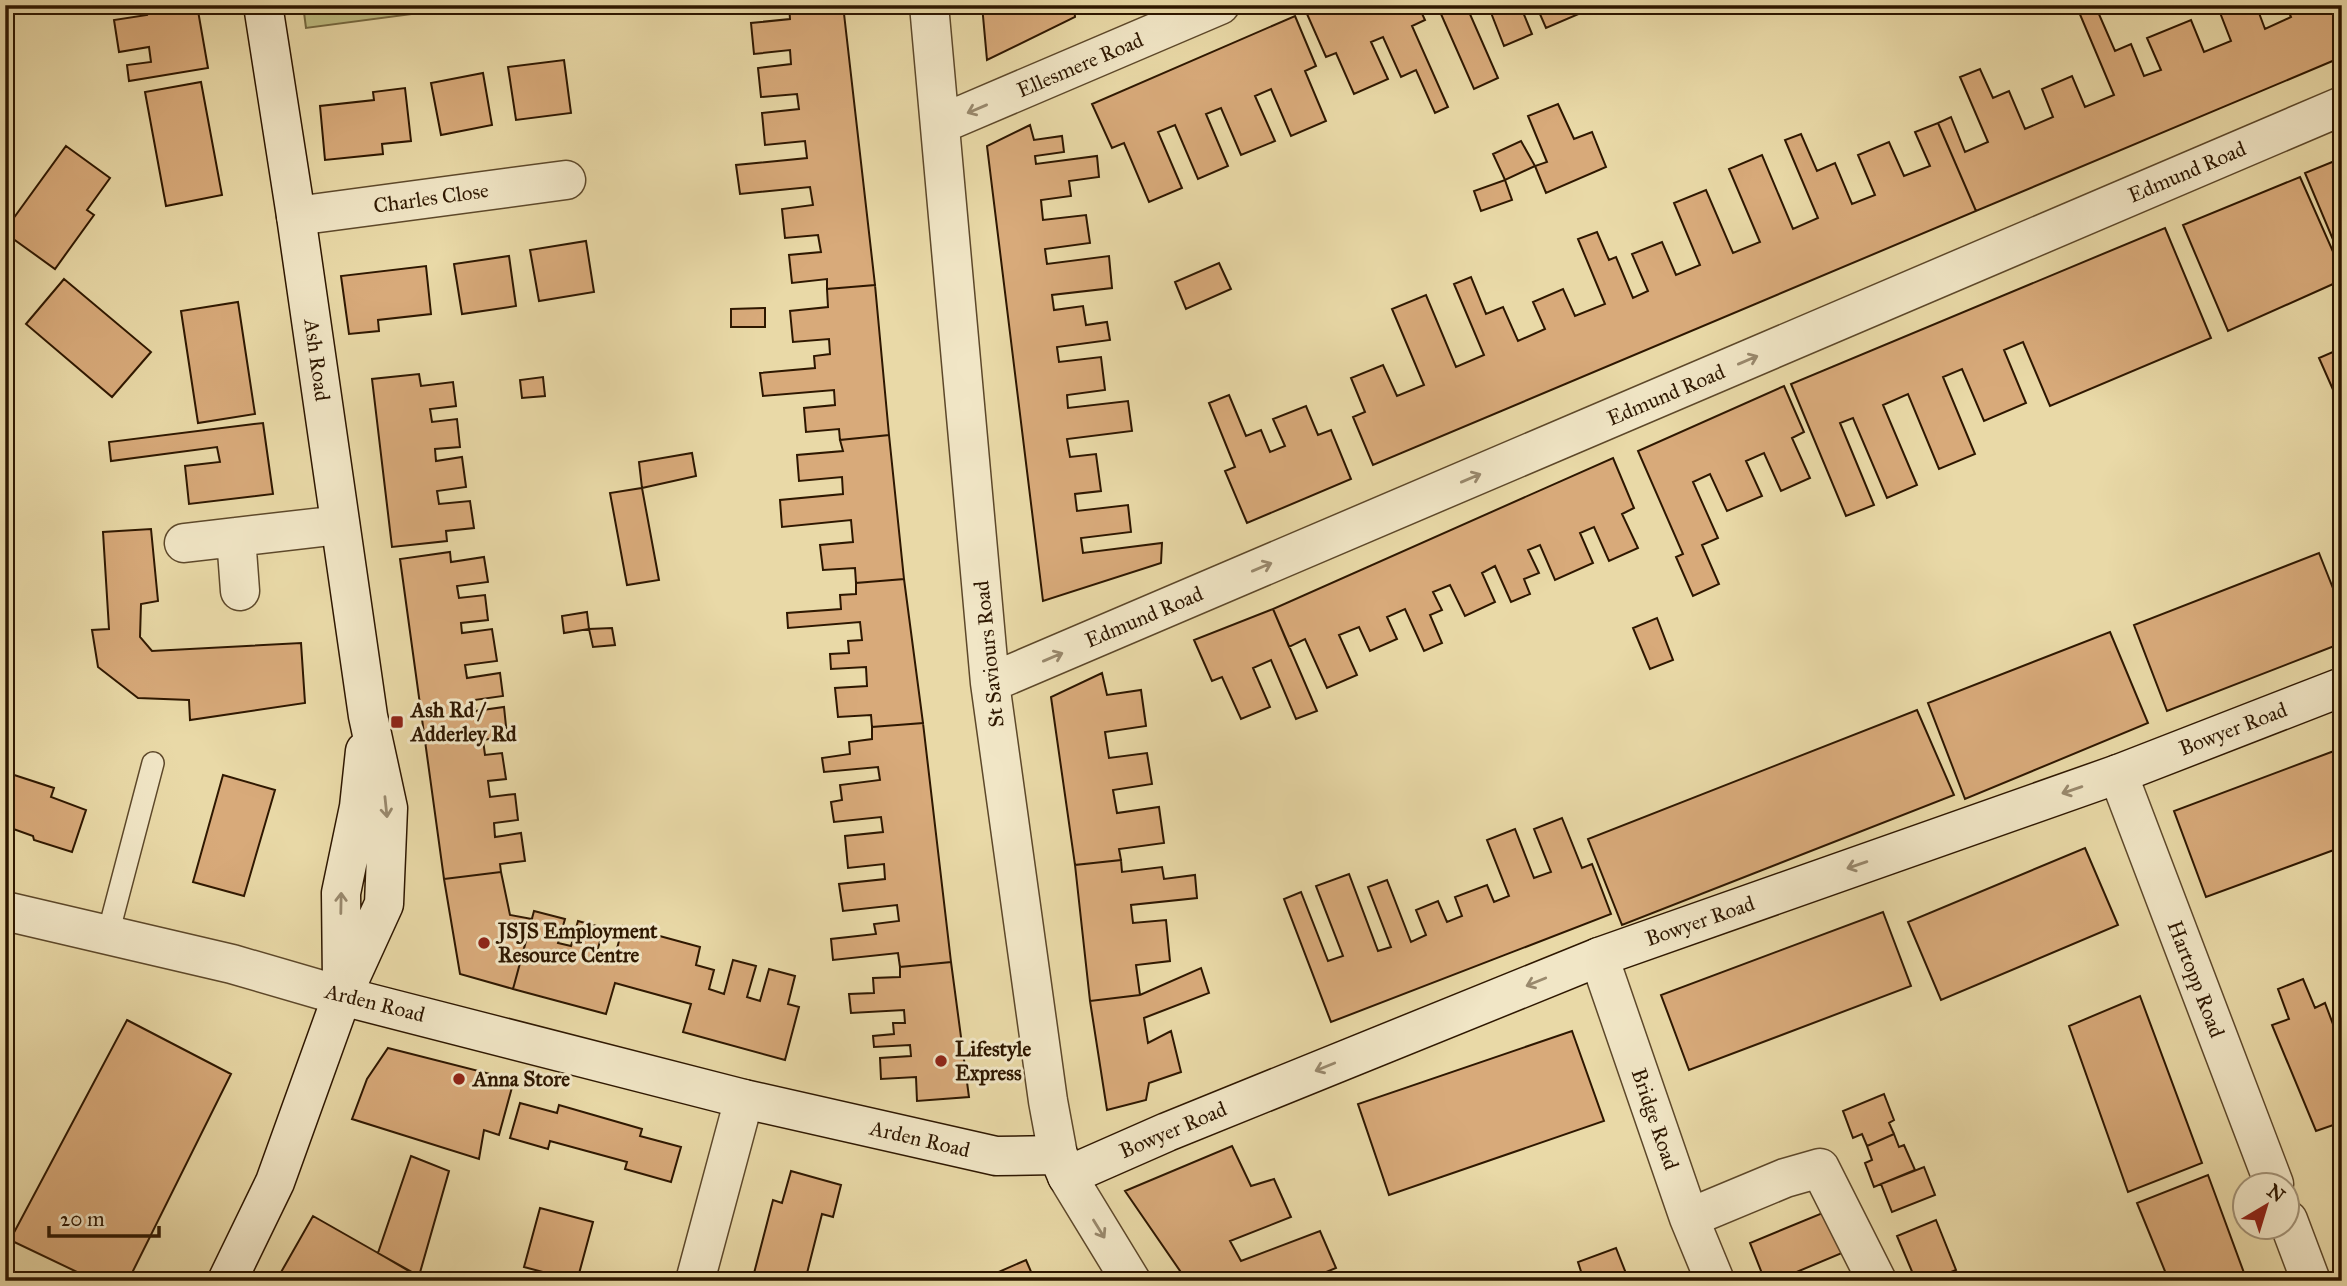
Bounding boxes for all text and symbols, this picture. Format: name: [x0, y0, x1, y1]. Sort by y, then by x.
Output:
street label: Ellesmere Road: [1013, 27, 1148, 103]
one-way arrow: [966, 103, 988, 116]
street label: Edmund Road: [2124, 135, 2250, 208]
street label: Charles Close: [372, 177, 491, 219]
street label: Ash Road: [298, 316, 336, 403]
one-way arrow: [1737, 352, 1758, 365]
street label: Edmund Road: [1603, 358, 1729, 431]
one-way arrow: [1460, 471, 1481, 484]
one-way arrow: [1251, 560, 1272, 573]
street label: St Saviours Road: [968, 579, 1010, 729]
street label: Edmund Road: [1081, 580, 1207, 653]
one-way arrow: [1041, 649, 1063, 662]
street label: Bowyer Road: [2175, 696, 2291, 762]
place label: Ash Rd / Adderley Rd: [409, 697, 517, 747]
marker: Ash Rd / Adderley Rd: [389, 714, 405, 730]
one-way arrow: [2062, 785, 2084, 797]
one-way arrow: [380, 795, 393, 818]
one-way arrow: [1847, 860, 1869, 872]
street label: Bowyer Road: [1642, 890, 1758, 952]
one-way arrow: [335, 892, 348, 915]
street label: Hartopp Road: [2162, 917, 2230, 1042]
place label: JSJS Employment Resource Centre: [495, 918, 658, 968]
marker: JSJS Employment Resource Centre: [476, 935, 492, 951]
one-way arrow: [1525, 977, 1547, 990]
street label: Arden Road: [321, 978, 428, 1028]
place label: Lifestyle Express: [955, 1036, 1031, 1086]
marker: Lifestyle Express: [933, 1053, 949, 1069]
one-way arrow: [1314, 1062, 1336, 1075]
street label: Bridge Road: [1625, 1065, 1685, 1174]
place label: Anna Store: [471, 1066, 570, 1092]
marker: Anna Store: [451, 1071, 467, 1087]
street label: Bowyer Road: [1116, 1096, 1231, 1164]
street label: Arden Road: [866, 1115, 973, 1163]
north arrow: [2232, 1170, 2302, 1240]
text: N: [2263, 1179, 2290, 1207]
scale bar: [49, 1195, 159, 1239]
text: 20 m: [60, 1206, 105, 1232]
one-way arrow: [1092, 1218, 1106, 1238]

